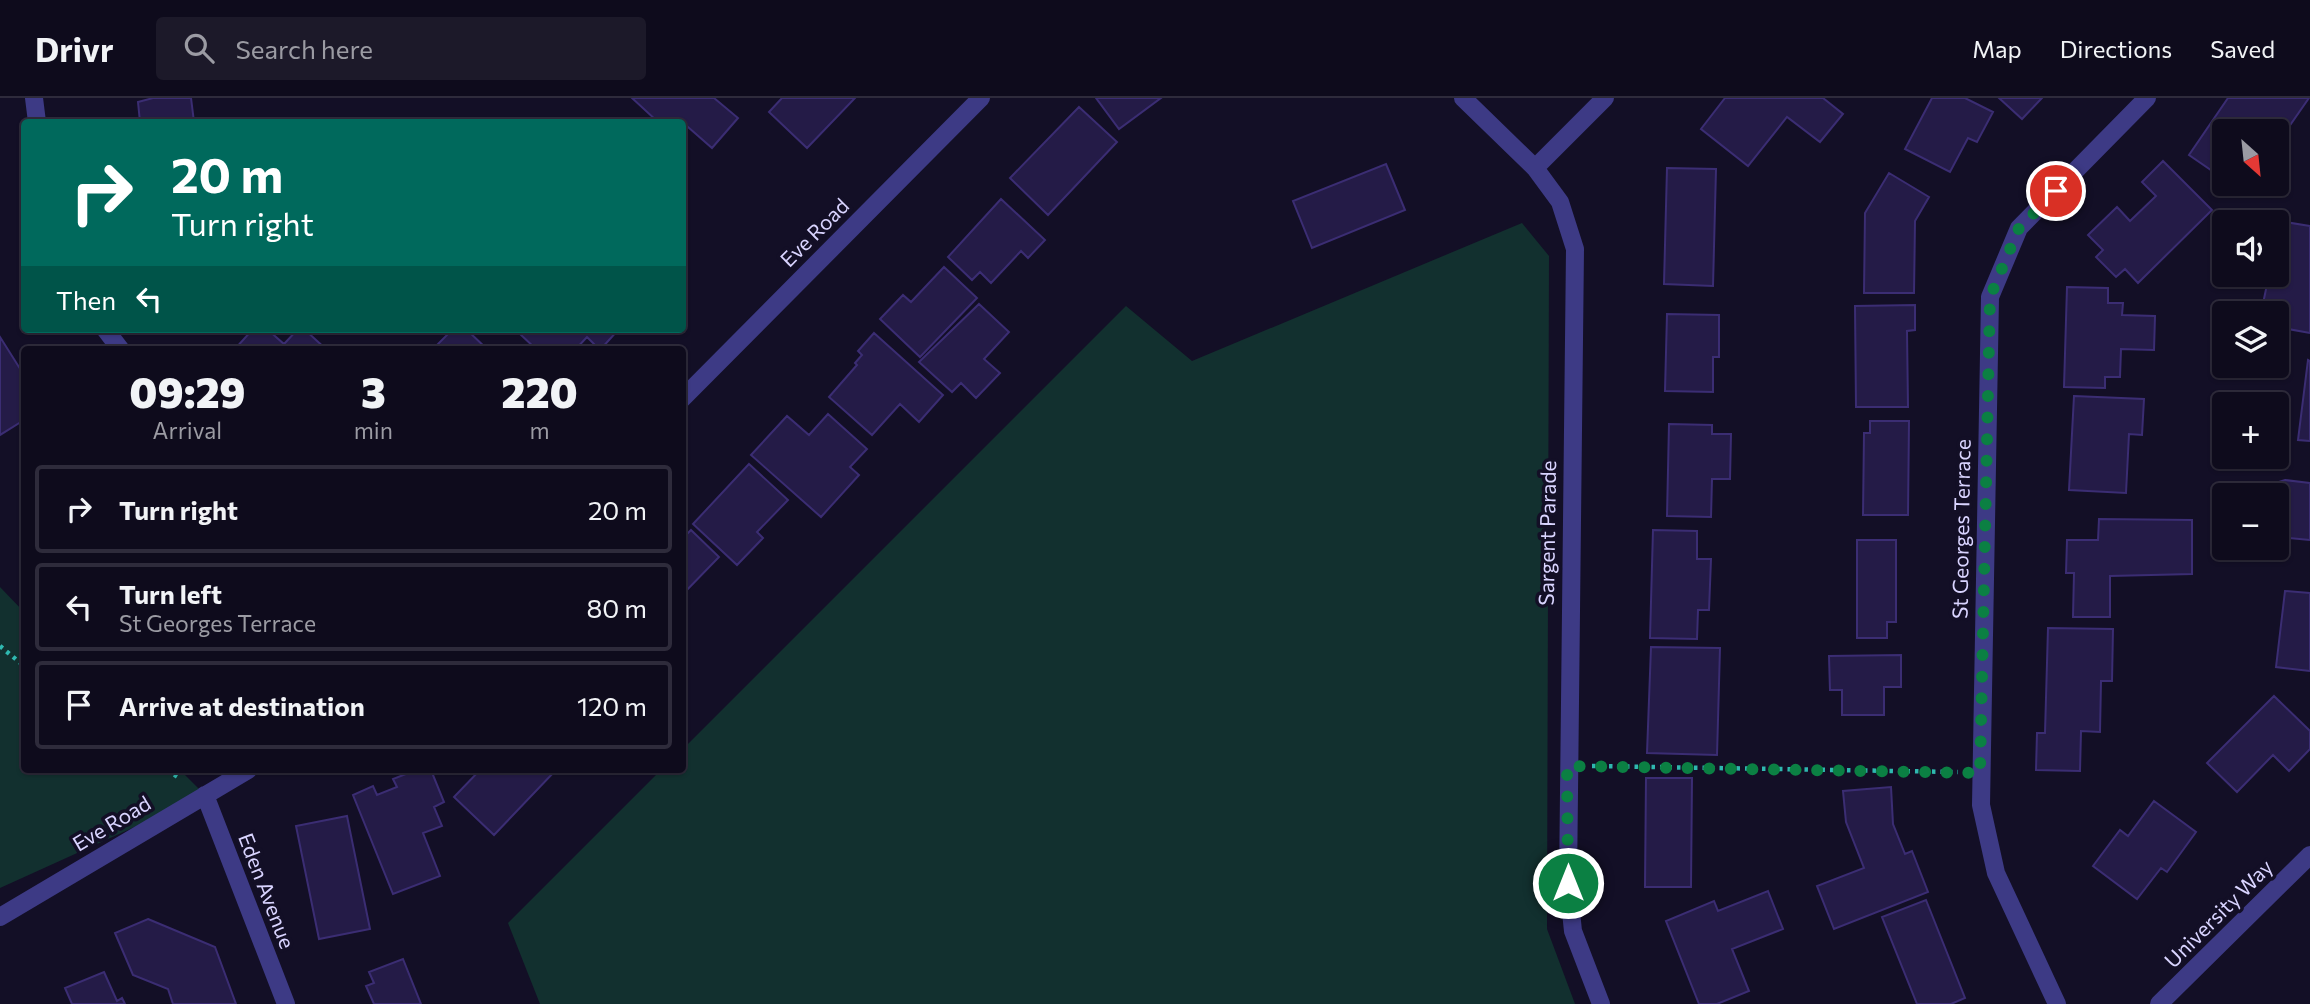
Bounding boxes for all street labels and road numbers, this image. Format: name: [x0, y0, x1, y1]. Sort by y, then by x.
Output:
street label: Eve Road: [774, 192, 853, 271]
street label: St Georges Terrace: [1946, 439, 1975, 619]
street label: Sargent Parade: [1533, 460, 1560, 606]
street label: Eve Road: [68, 790, 155, 856]
street label: Eden Avenue: [234, 829, 301, 952]
street label: University Way: [2159, 854, 2277, 972]

